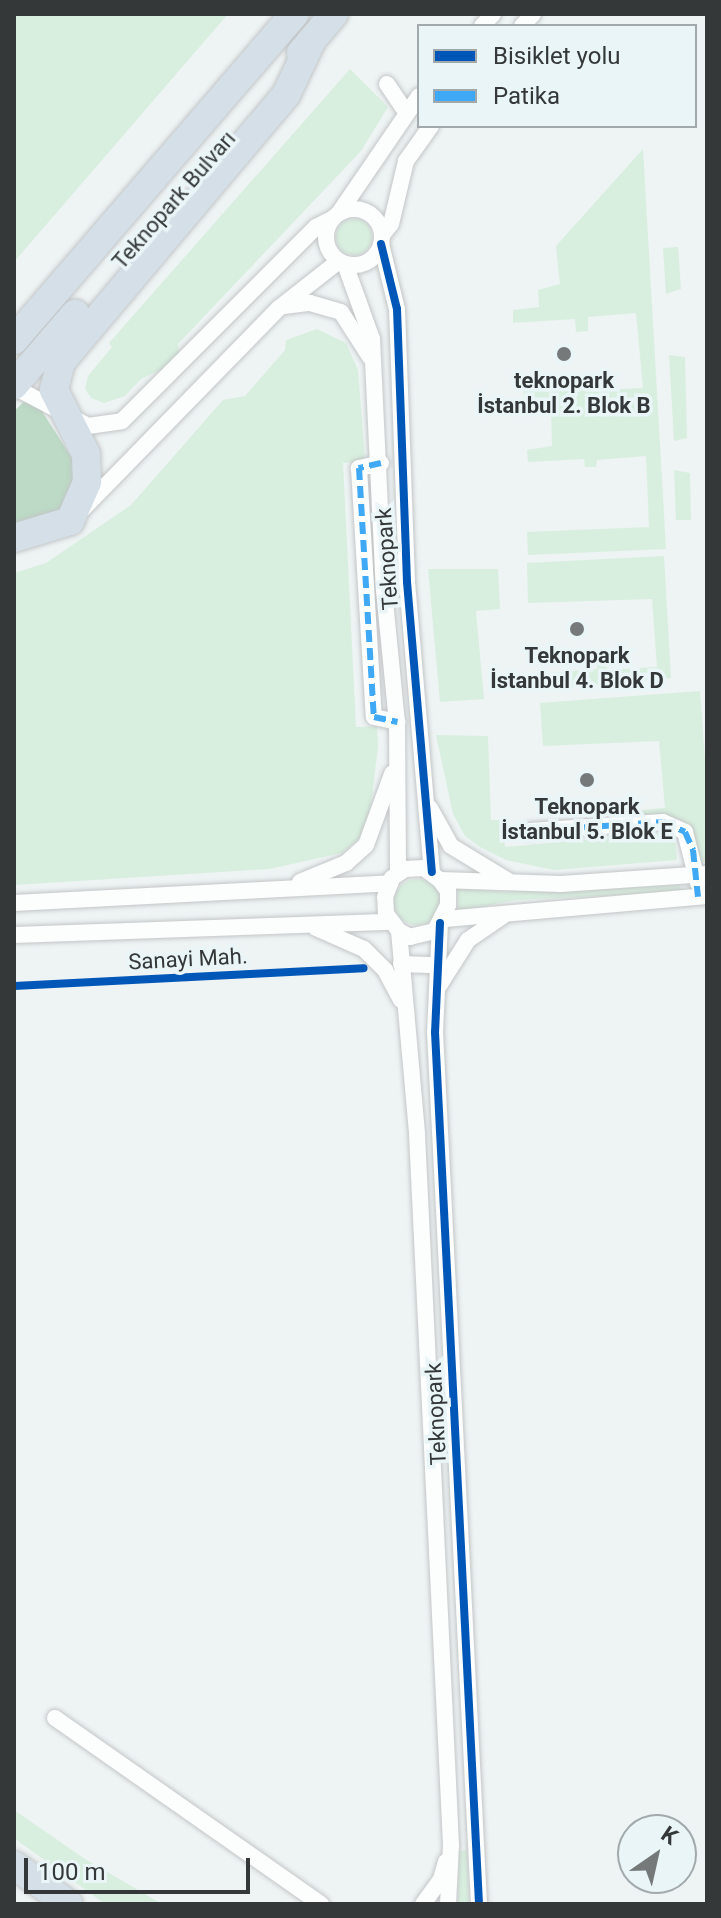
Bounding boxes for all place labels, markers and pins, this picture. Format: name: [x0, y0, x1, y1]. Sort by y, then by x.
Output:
marker: teknopark İstanbul 2. Blok B: [555, 345, 573, 363]
place label: teknopark İstanbul 2. Blok B: [477, 367, 651, 418]
marker: Teknopark İstanbul 4. Blok D: [568, 620, 586, 638]
place label: Teknopark İstanbul 4. Blok D: [490, 642, 664, 694]
marker: Teknopark İstanbul 5. Blok E: [578, 771, 596, 789]
place label: Teknopark İstanbul 5. Blok E: [501, 793, 673, 844]

